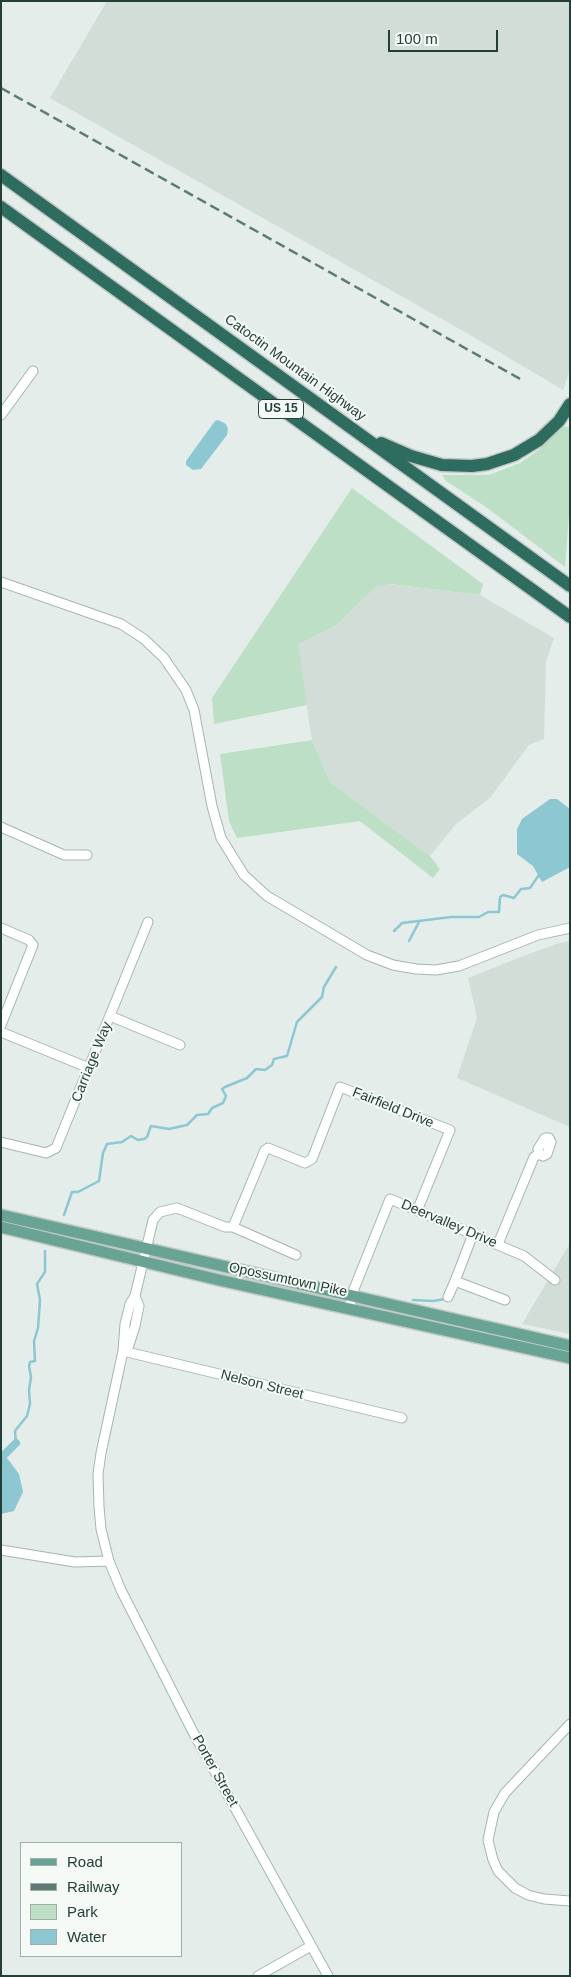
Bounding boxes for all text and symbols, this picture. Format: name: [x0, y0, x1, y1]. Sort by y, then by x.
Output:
scale bar: [391, 20, 501, 52]
text: 100 m: [396, 30, 438, 47]
street label: Catoctin Mountain Highway: [221, 311, 369, 425]
road number: US 15: [258, 399, 304, 418]
street label: Carriage Way: [68, 1019, 116, 1105]
street label: Fairfield Drive: [350, 1084, 436, 1132]
street label: Deervalley Drive: [398, 1196, 500, 1252]
street label: Opossumtown Pike: [227, 1259, 349, 1301]
street label: Nelson Street: [219, 1367, 305, 1403]
street label: Porter Street: [188, 1732, 242, 1810]
legend: [20, 1842, 182, 1957]
text: Road: [67, 1853, 103, 1870]
text: Railway: [67, 1878, 120, 1895]
text: Park: [67, 1903, 98, 1920]
text: Water: [67, 1928, 106, 1945]

